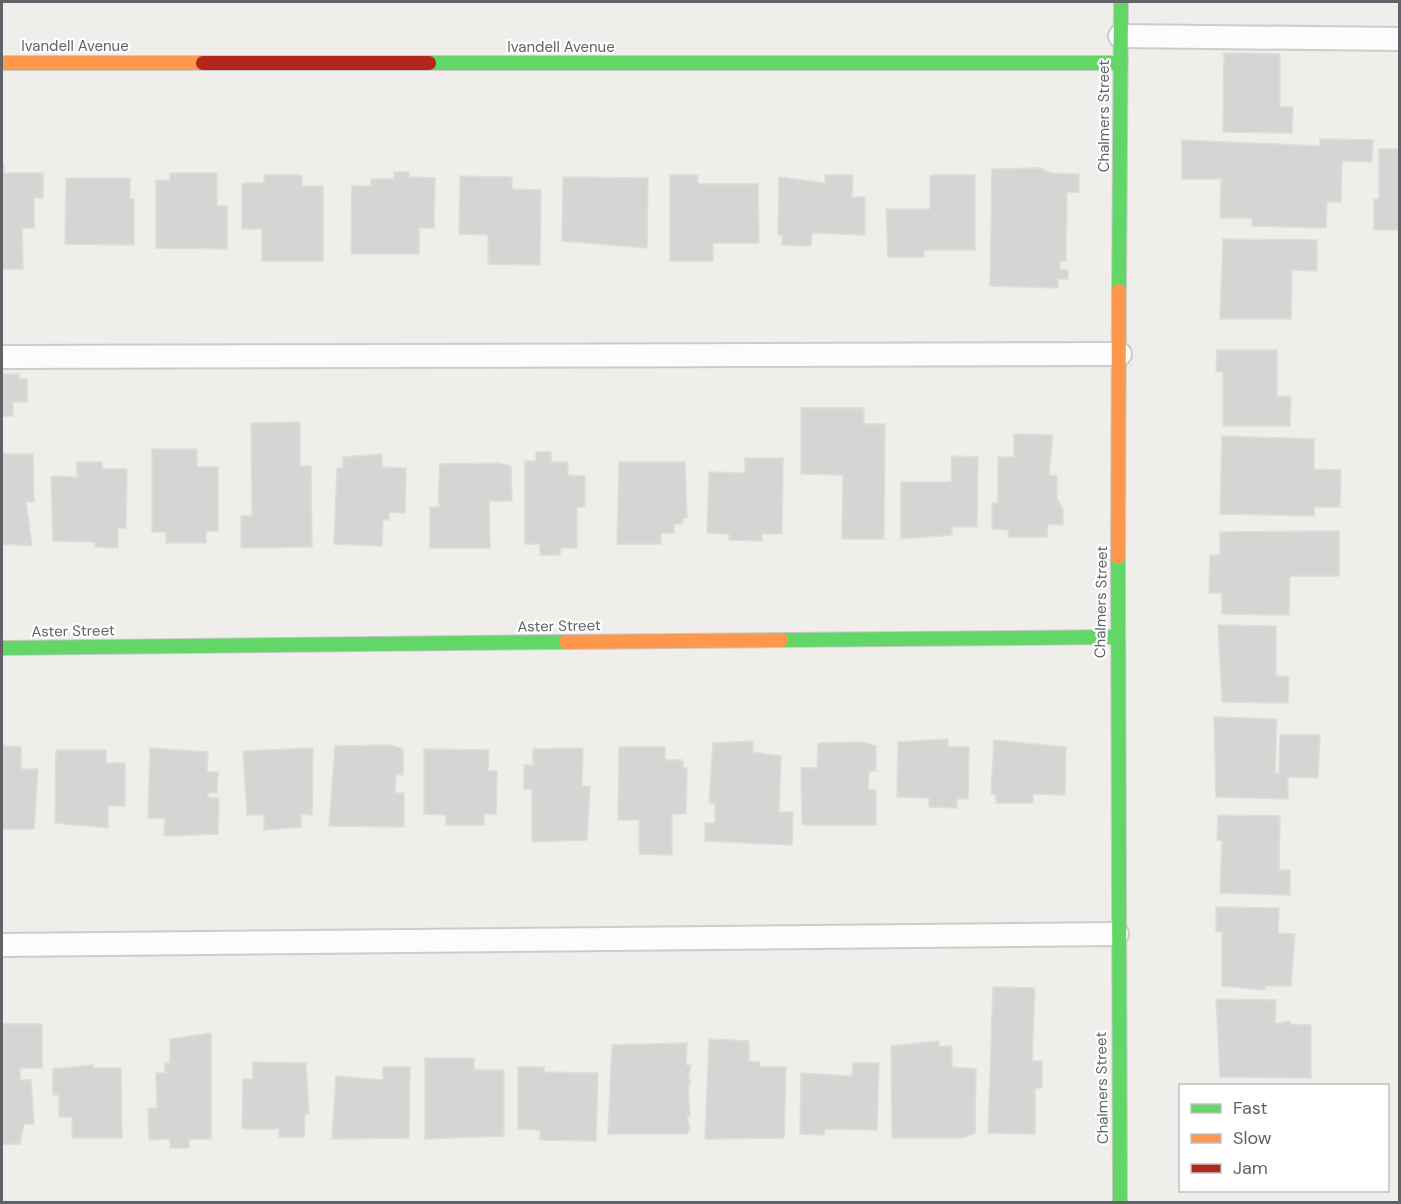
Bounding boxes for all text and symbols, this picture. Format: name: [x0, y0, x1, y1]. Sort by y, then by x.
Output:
street label: Ivandell Avenue: [21, 36, 129, 56]
street label: Ivandell Avenue: [507, 37, 615, 57]
street label: Chalmers Street: [1094, 60, 1114, 172]
street label: Chalmers Street: [1090, 546, 1112, 658]
street label: Aster Street: [517, 615, 601, 637]
street label: Aster Street: [31, 620, 115, 642]
street label: Chalmers Street: [1091, 1032, 1113, 1144]
legend: [1179, 1084, 1389, 1192]
text: Fast: [1233, 1096, 1268, 1120]
text: Slow: [1233, 1126, 1272, 1150]
text: Jam: [1233, 1156, 1268, 1180]

